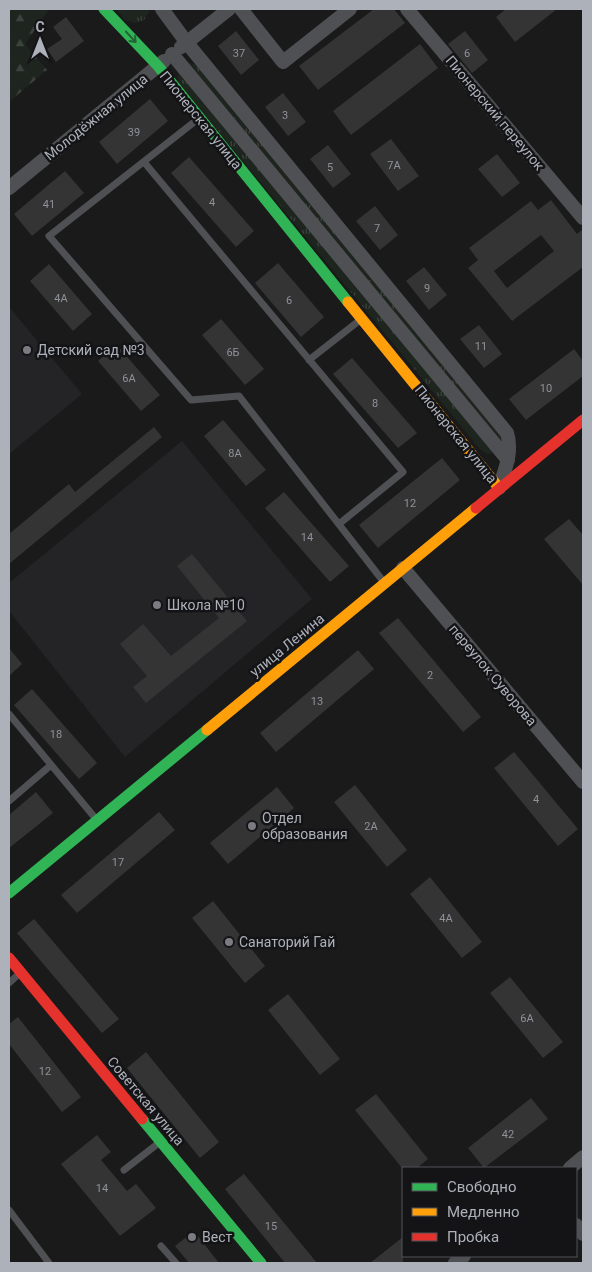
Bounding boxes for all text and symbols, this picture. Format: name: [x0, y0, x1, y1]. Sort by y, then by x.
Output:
north arrow: [15, 15, 65, 65]
text: С: [35, 19, 45, 35]
one-way arrow: [125, 31, 137, 44]
house number: 37: [233, 47, 245, 60]
house number: 6: [464, 47, 470, 60]
street label: Пионерский переулок: [442, 52, 548, 174]
street label: Пионерская улица: [157, 68, 245, 172]
street label: Молодёжная улица: [41, 71, 151, 163]
house number: 3: [282, 109, 288, 122]
house number: 39: [128, 126, 140, 139]
house number: 7А: [387, 159, 402, 172]
house number: 5: [327, 161, 333, 174]
house number: 4: [209, 196, 215, 209]
house number: 41: [43, 198, 55, 211]
house number: 7: [374, 222, 380, 235]
house number: 9: [424, 282, 430, 295]
house number: 4А: [54, 292, 69, 305]
house number: 6: [286, 294, 292, 307]
house number: 11: [475, 340, 487, 353]
place label: Детский сад №3: [37, 342, 145, 358]
marker: Детский сад №3: [21, 344, 33, 356]
house number: 6Б: [226, 346, 240, 359]
house number: 6А: [122, 372, 137, 385]
street label: Пионерская улица: [412, 382, 500, 486]
house number: 10: [540, 382, 552, 395]
house number: 8: [372, 397, 378, 410]
house number: 8А: [228, 447, 243, 460]
house number: 12: [404, 497, 416, 510]
house number: 14: [301, 531, 313, 544]
place label: Школа №10: [167, 597, 245, 613]
marker: Школа №10: [151, 599, 163, 611]
street label: улица Ленина: [247, 610, 327, 680]
street label: переулок Суворова: [446, 621, 540, 729]
house number: 2: [427, 669, 433, 682]
house number: 13: [311, 695, 323, 708]
house number: 18: [50, 728, 62, 741]
house number: 4: [533, 793, 539, 806]
place label: Отдел образования: [262, 810, 348, 842]
marker: Отдел образования: [246, 820, 258, 832]
house number: 2А: [364, 820, 379, 833]
house number: 17: [112, 856, 124, 869]
house number: 4А: [439, 912, 454, 925]
place label: Санаторий Гай: [239, 934, 335, 950]
marker: Санаторий Гай: [223, 936, 235, 948]
house number: 6А: [520, 1012, 535, 1025]
street label: Советская улица: [104, 1053, 188, 1149]
house number: 12: [39, 1065, 51, 1078]
house number: 42: [502, 1128, 514, 1141]
legend: [402, 1167, 577, 1257]
text: Свободно: [447, 1178, 516, 1196]
house number: 14: [96, 1182, 108, 1195]
text: Медленно: [447, 1203, 520, 1221]
house number: 15: [265, 1220, 277, 1233]
text: Пробка: [447, 1228, 499, 1246]
place label: Вест: [202, 1229, 232, 1245]
marker: Вест: [186, 1231, 198, 1243]

